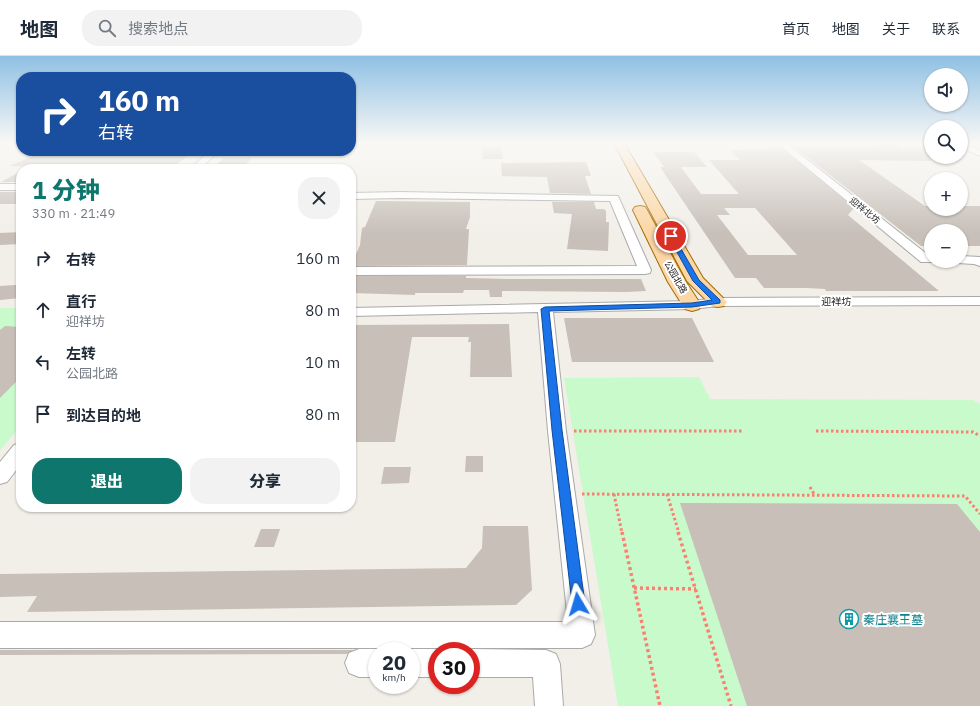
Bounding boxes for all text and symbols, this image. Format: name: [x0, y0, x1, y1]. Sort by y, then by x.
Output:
search box: [82, 10, 362, 46]
text: 地图: [20, 17, 58, 41]
icon: search: [96, 17, 118, 39]
text: 搜索地点: [128, 19, 188, 38]
text: 首页: [782, 20, 810, 38]
text: 地图: [832, 20, 860, 38]
text: 关于: [882, 20, 910, 38]
text: 联系: [932, 20, 960, 38]
map controls: [924, 68, 968, 268]
button: sound: [924, 68, 968, 112]
text: 160 m: [98, 82, 180, 119]
icon: right: [32, 88, 84, 140]
button: search: [924, 120, 968, 164]
text: 右转: [98, 121, 134, 144]
button: +: [924, 172, 968, 216]
text: 1 分钟: [32, 174, 100, 206]
button: close: [298, 177, 340, 219]
street label: 迎祥北坊: [848, 194, 882, 226]
text: 330 m · 21:49: [32, 205, 115, 222]
pin: [654, 219, 688, 253]
button: −: [924, 224, 968, 268]
icon: arrive: [660, 225, 682, 247]
icon: right: [32, 247, 54, 269]
text: 160 m: [296, 249, 340, 268]
text: 右转: [66, 250, 96, 269]
street label: 公园北路: [662, 259, 690, 295]
text: 直行: [66, 292, 96, 311]
street label: 迎祥坊: [821, 295, 851, 308]
icon: ahead: [32, 299, 54, 321]
text: 80 m: [305, 301, 340, 320]
text: 迎祥坊: [66, 313, 105, 330]
text: 左转: [66, 344, 96, 363]
icon: left: [32, 351, 54, 373]
text: 10 m: [305, 353, 340, 372]
text: 公园北路: [66, 365, 118, 382]
icon: arrive: [32, 403, 54, 425]
text: 80 m: [305, 405, 340, 424]
text: 到达目的地: [66, 406, 141, 425]
button: 退出: [32, 458, 182, 504]
button: 分享: [190, 458, 340, 504]
position arrow: [557, 583, 599, 625]
building icon: 秦庄襄王墓: [838, 608, 860, 630]
place label: 秦庄襄王墓: [863, 612, 923, 627]
speed limit sign: 30: [428, 642, 480, 694]
text: 20: [382, 649, 406, 676]
text: km/h: [382, 671, 406, 684]

